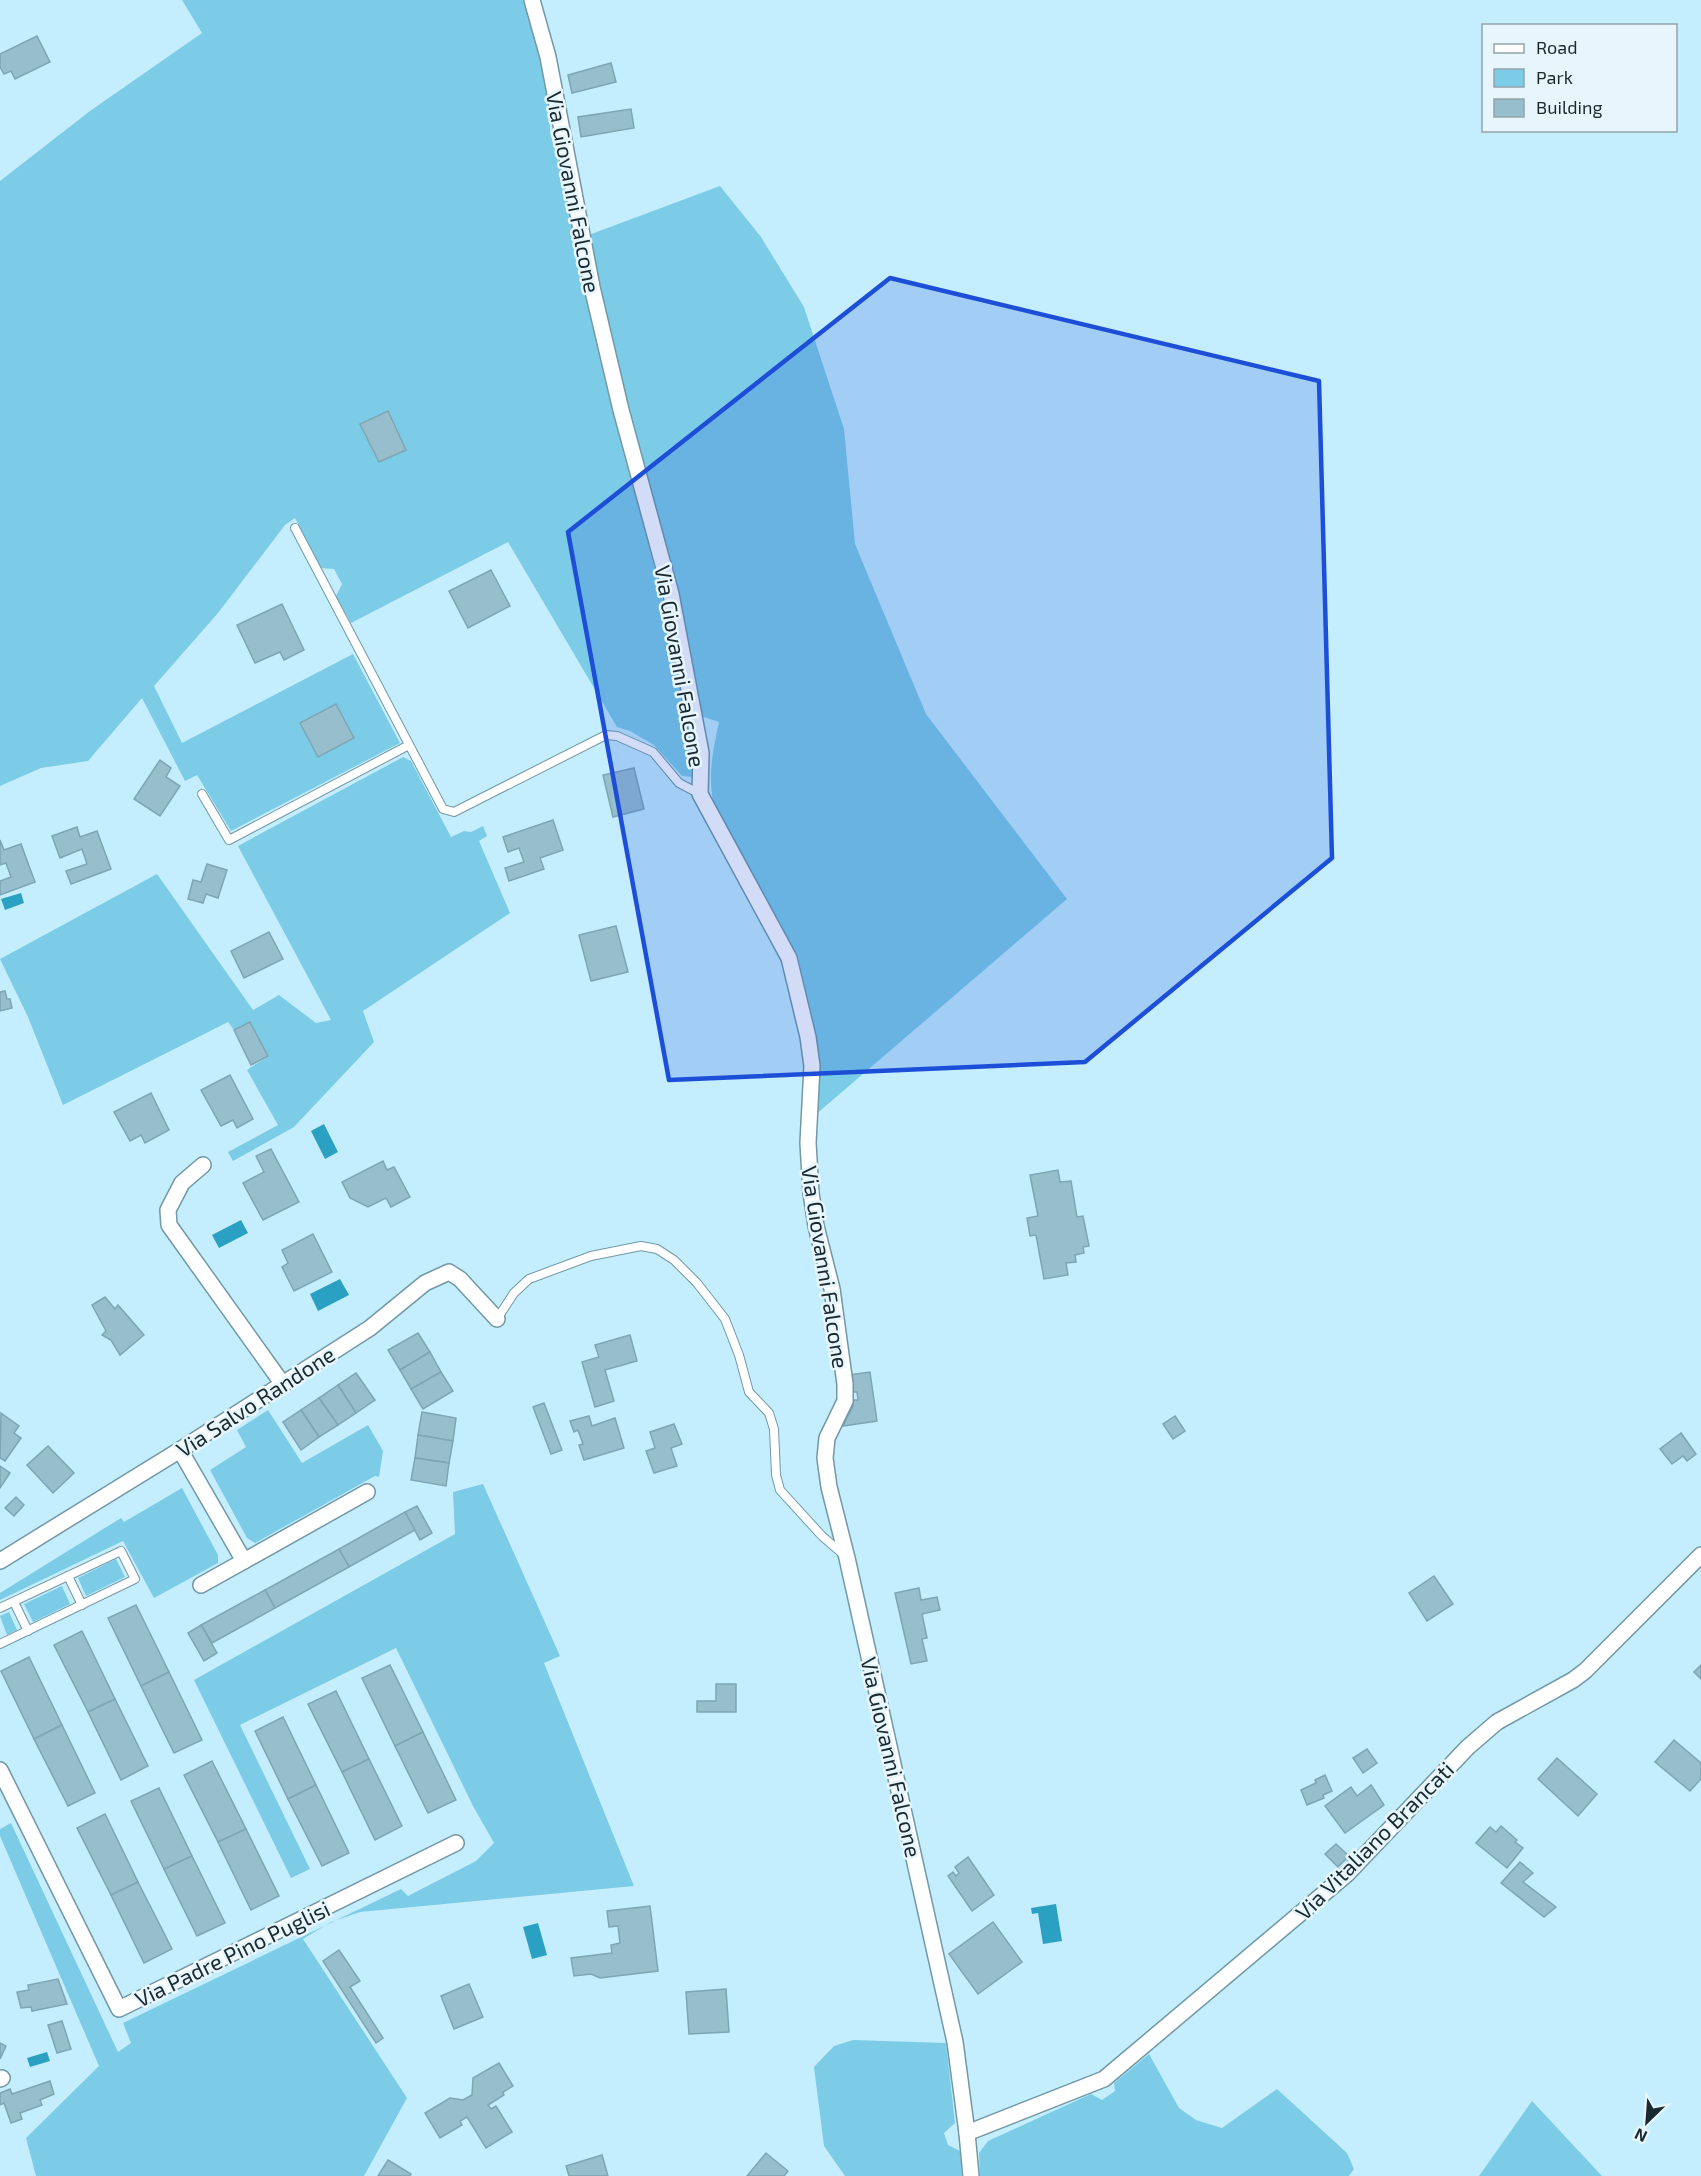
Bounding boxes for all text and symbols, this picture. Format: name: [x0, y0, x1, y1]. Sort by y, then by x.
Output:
legend: [1482, 24, 1677, 132]
text: Road: [1536, 36, 1577, 58]
text: Park: [1536, 66, 1573, 88]
street label: Via Giovanni Falcone: [542, 89, 606, 295]
text: Building: [1536, 96, 1603, 118]
street label: Via Giovanni Falcone: [650, 563, 712, 769]
street label: Via Giovanni Falcone: [797, 1164, 855, 1370]
street label: Via Salvo Randone: [171, 1340, 339, 1462]
street label: Via Giovanni Falcone: [856, 1654, 928, 1860]
street label: Via Vitaliano Brancati: [1290, 1756, 1458, 1924]
street label: Via Padre Pino Puglisi: [130, 1894, 334, 2012]
north arrow: [1617, 2092, 1677, 2152]
text: N: [1631, 2125, 1650, 2147]

